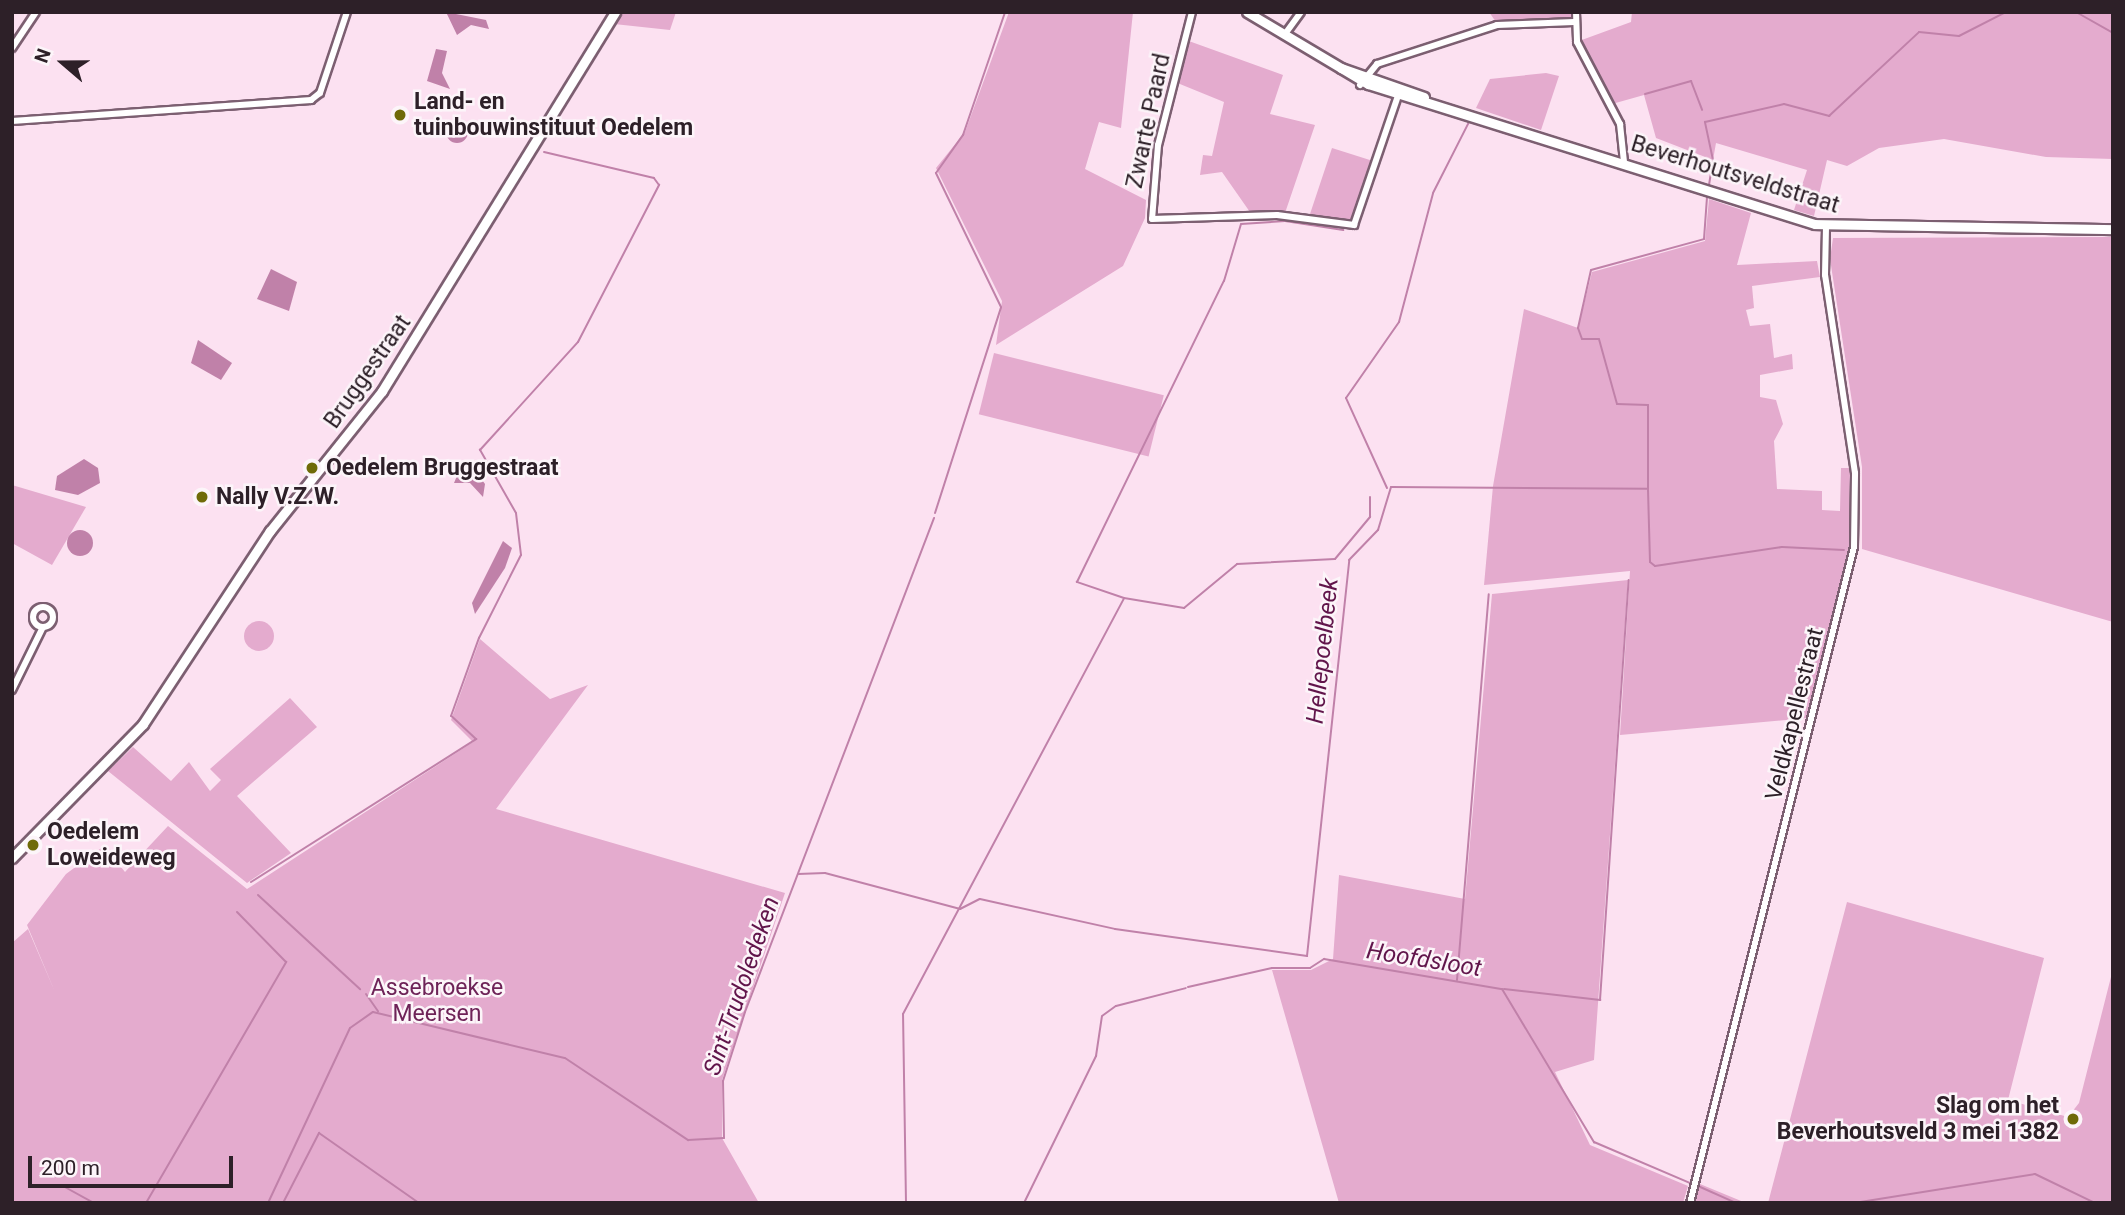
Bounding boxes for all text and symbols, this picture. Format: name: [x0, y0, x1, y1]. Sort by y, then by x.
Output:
north arrow: [28, 28, 98, 98]
text: N: [30, 45, 56, 66]
street label: Zwarte Paard: [1121, 51, 1177, 191]
place label: Land- en tuinbouwinstituut Oedelem: [414, 88, 693, 142]
marker: Land- en tuinbouwinstituut Oedelem: [392, 107, 408, 123]
street label: Beverhoutsveldstraat: [1628, 130, 1842, 220]
street label: Bruggestraat: [319, 310, 417, 434]
place label: Oedelem Bruggestraat: [326, 454, 559, 482]
marker: Oedelem Bruggestraat: [304, 460, 320, 476]
place label: Nally V.Z.W.: [216, 483, 339, 511]
marker: Nally V.Z.W.: [194, 489, 210, 505]
water label: Hellepoelbeek: [1301, 577, 1345, 725]
street label: Veldkapellestraat: [1760, 625, 1830, 803]
place label: Oedelem Loweideweg: [47, 818, 176, 872]
marker: Oedelem Loweideweg: [25, 837, 41, 853]
water label: Sint-Trudoledeken: [698, 893, 786, 1079]
water label: Hoofdsloot: [1364, 937, 1484, 983]
park label: Assebroekse Meersen: [371, 974, 503, 1028]
place label: Slag om het Beverhoutsveld 3 mei 1382: [1777, 1092, 2059, 1146]
marker: Slag om het Beverhoutsveld 3 mei 1382: [2065, 1111, 2081, 1127]
scale bar: [32, 1142, 236, 1186]
text: 200 m: [41, 1156, 100, 1180]

